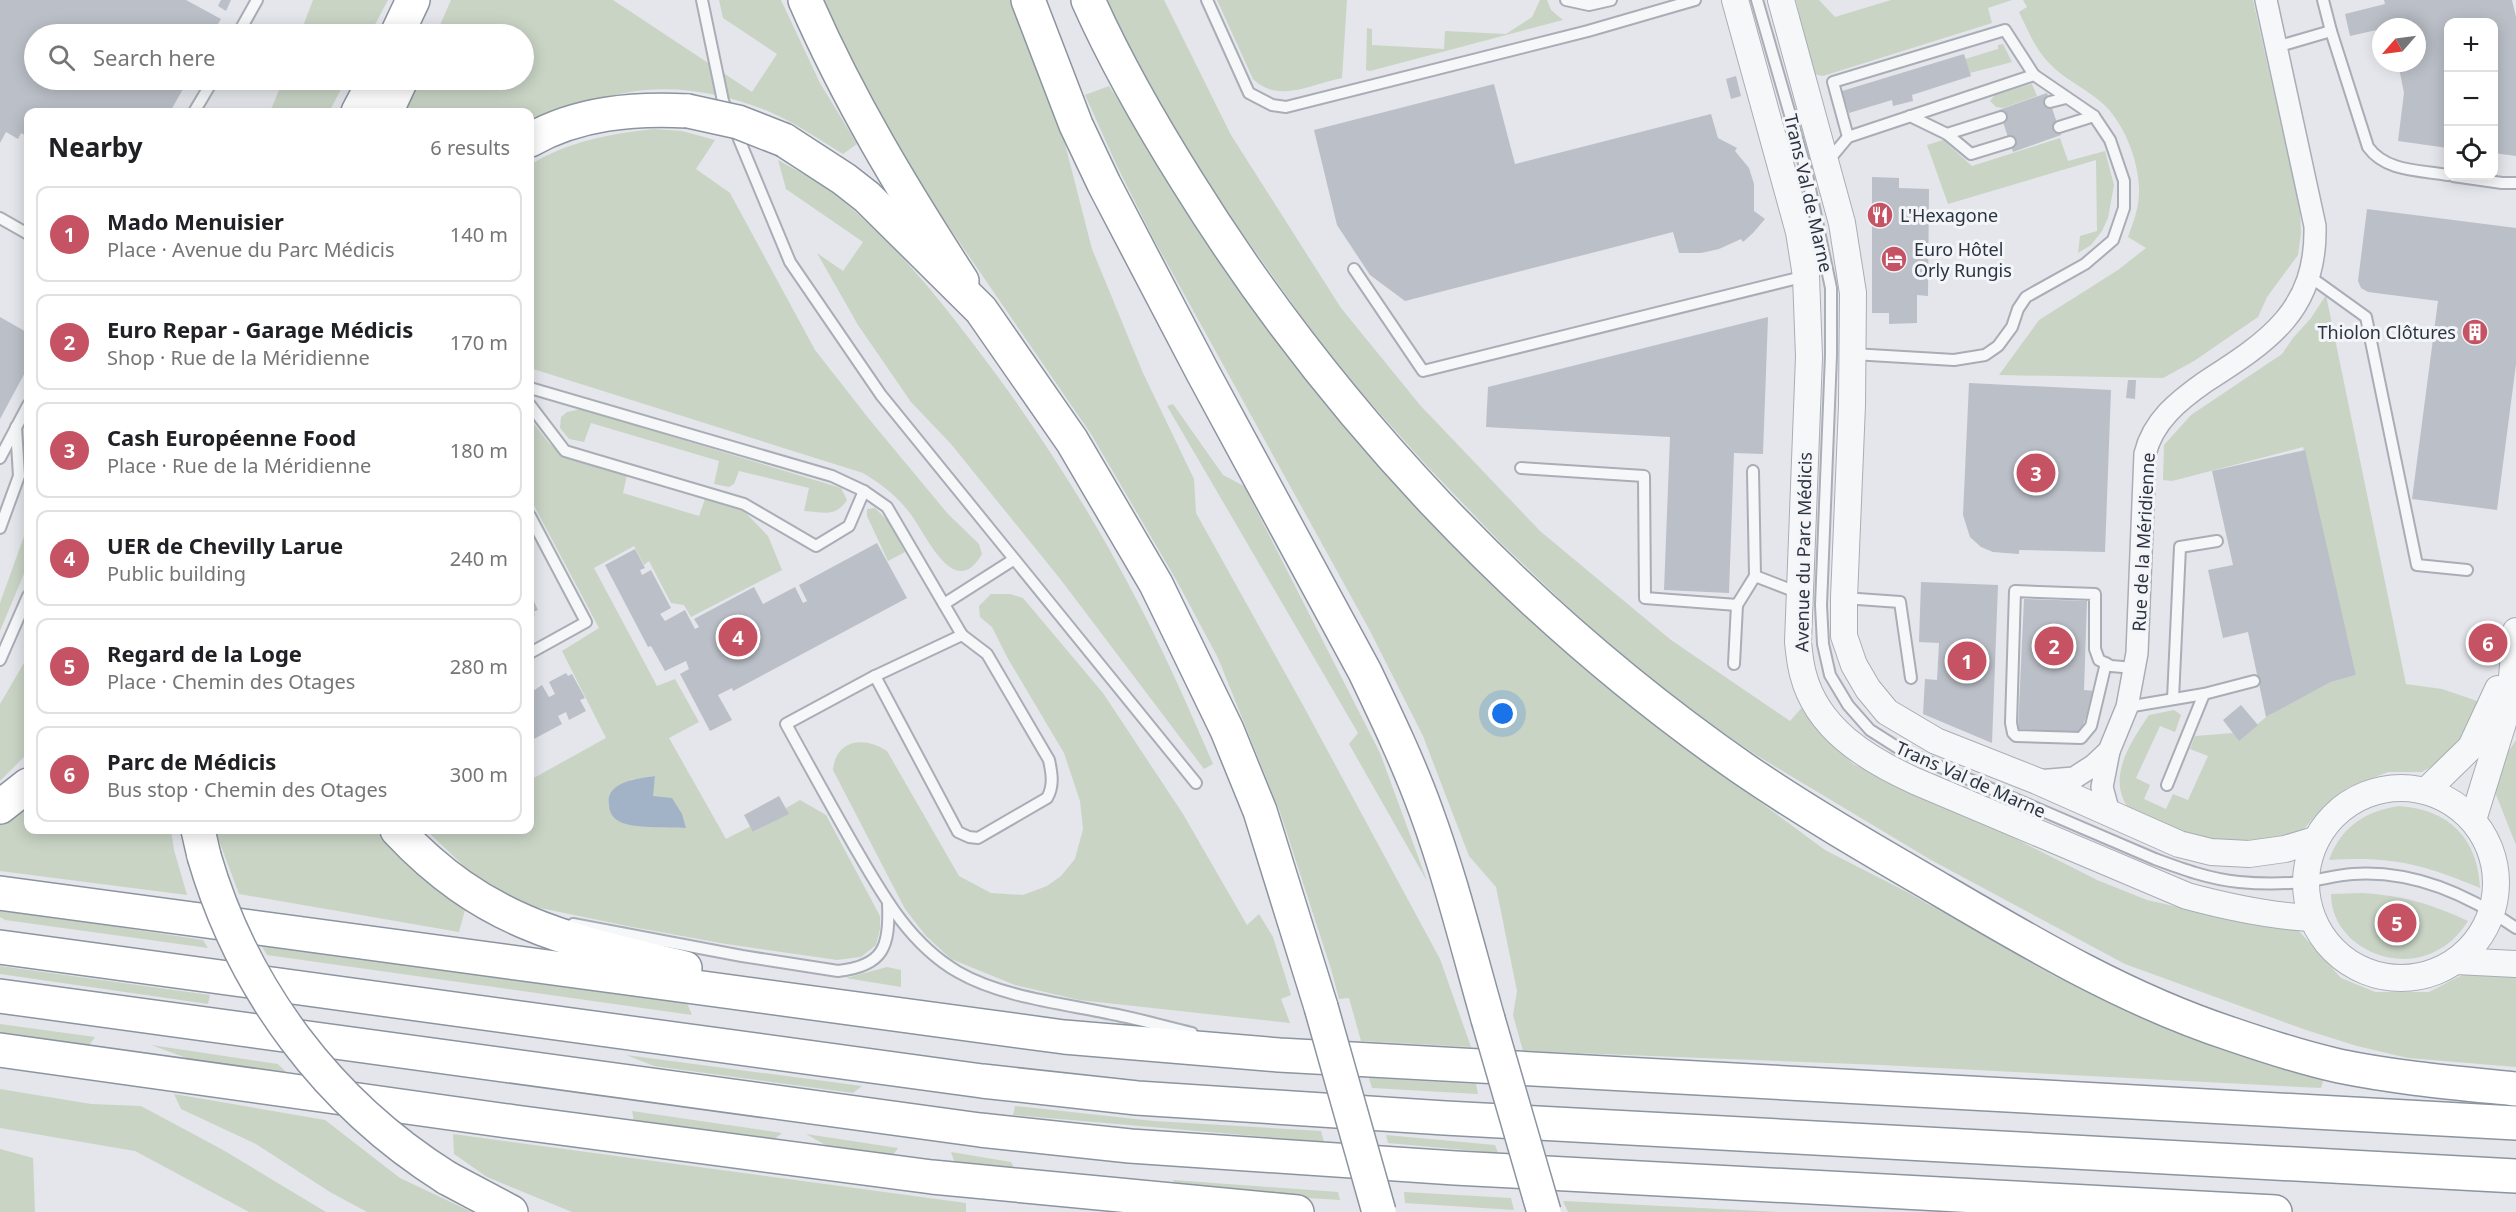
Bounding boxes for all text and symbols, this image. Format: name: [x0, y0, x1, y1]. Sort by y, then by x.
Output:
north arrow: [2372, 18, 2426, 72]
map controls: [2444, 18, 2498, 180]
button: +: [2444, 18, 2498, 72]
search box: [24, 24, 534, 90]
icon: search: [45, 41, 78, 74]
text: Search here: [93, 42, 215, 72]
button: −: [2444, 72, 2498, 126]
street label: Trans Val de Marne: [1779, 112, 1839, 274]
button: locate: [2444, 126, 2498, 180]
text: Nearby: [48, 129, 143, 165]
text: 6 results: [430, 134, 510, 161]
restaurant icon: L'Hexagone: [1865, 200, 1895, 230]
place label: L'Hexagone: [1900, 203, 1998, 227]
text: Mado Menuisier: [107, 206, 284, 236]
text: 1: [64, 221, 75, 248]
text: 140 m: [450, 221, 508, 248]
text: Place · Avenue du Parc Médicis: [107, 236, 395, 263]
place label: Euro Hôtel Orly Rungis: [1914, 237, 2012, 282]
hotel icon: Euro Hôtel Orly Rungis: [1879, 244, 1909, 274]
text: Euro Repar - Garage Médicis: [107, 314, 413, 344]
building icon: Thiolon Clôtures: [2460, 317, 2490, 347]
place label: Thiolon Clôtures: [2318, 320, 2456, 344]
text: 2: [64, 329, 75, 356]
text: 170 m: [450, 329, 508, 356]
text: Shop · Rue de la Méridienne: [107, 344, 370, 371]
text: Cash Européenne Food: [107, 422, 356, 452]
text: 3: [64, 437, 75, 464]
text: 180 m: [450, 437, 508, 464]
pin: 3: [2016, 450, 2056, 496]
text: Place · Rue de la Méridienne: [107, 452, 371, 479]
street label: Avenue du Parc Médicis: [1789, 452, 1817, 652]
street label: Rue de la Méridienne: [2126, 452, 2160, 632]
text: UER de Chevilly Larue: [107, 530, 343, 560]
text: 4: [64, 545, 75, 572]
text: 240 m: [450, 545, 508, 572]
text: Public building: [107, 560, 246, 587]
pin: 4: [718, 614, 758, 660]
pin: 6: [2468, 620, 2508, 666]
pin: 2: [2034, 624, 2074, 668]
text: Regard de la Loge: [107, 638, 302, 668]
pin: 1: [1948, 638, 1986, 684]
text: 5: [64, 653, 75, 680]
text: 280 m: [450, 653, 508, 680]
text: Place · Chemin des Otages: [107, 668, 355, 695]
your location: [1488, 699, 1517, 728]
street label: Trans Val de Marne: [1892, 735, 2050, 823]
text: Parc de Médicis: [107, 746, 276, 776]
text: 6: [64, 761, 75, 788]
text: 300 m: [450, 761, 508, 788]
text: Bus stop · Chemin des Otages: [107, 776, 387, 803]
pin: 5: [2378, 900, 2416, 946]

